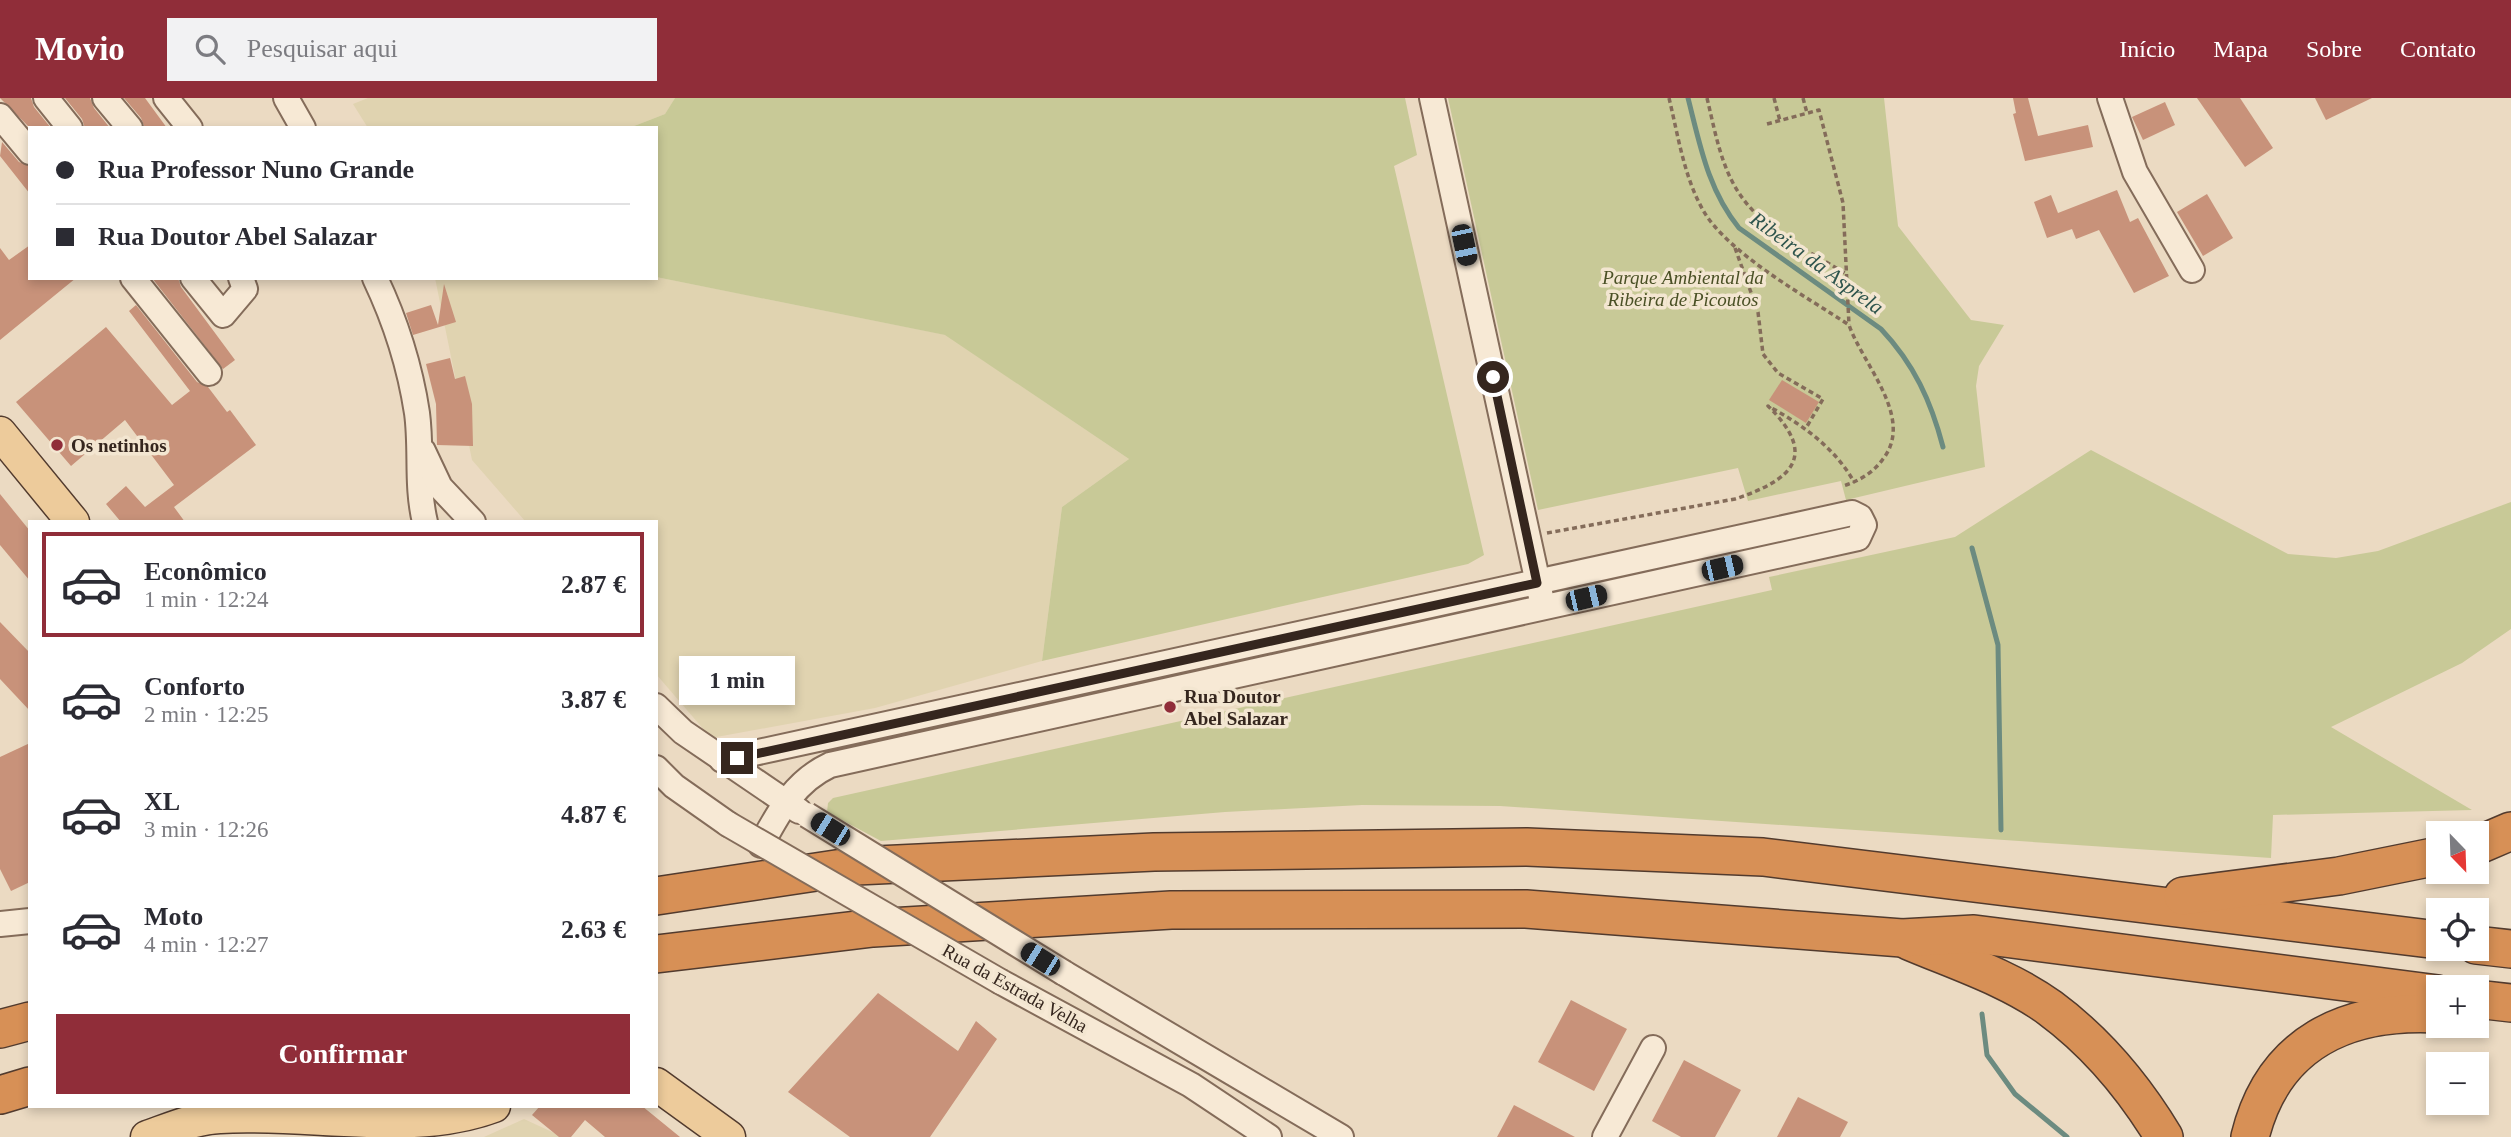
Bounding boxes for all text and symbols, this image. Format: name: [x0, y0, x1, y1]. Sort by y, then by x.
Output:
search box: [167, 18, 657, 81]
icon: search: [191, 30, 229, 68]
text: Movio: [35, 31, 125, 67]
text: Pesquisar aqui: [247, 34, 398, 63]
text: Início: [2119, 36, 2175, 62]
text: Mapa: [2213, 36, 2268, 62]
text: Sobre: [2306, 36, 2362, 62]
text: Contato: [2400, 36, 2476, 62]
text: Rua Professor Nuno Grande: [98, 155, 414, 184]
water label: Ribeira da Asprela: [1745, 206, 1888, 319]
text: Rua Doutor Abel Salazar: [98, 222, 377, 251]
car: [1450, 222, 1479, 268]
park label: Parque Ambiental da Ribeira de Picoutos: [1601, 267, 1764, 310]
route start: [1477, 361, 1509, 393]
place label: Os netinhos: [71, 435, 167, 456]
marker: Os netinhos: [49, 437, 65, 453]
icon: car: [60, 553, 123, 616]
car: [1700, 553, 1745, 583]
text: Econômico: [144, 557, 267, 586]
text: 2.87 €: [561, 570, 626, 599]
car: [1564, 583, 1609, 613]
text: 1 min · 12:24: [144, 587, 269, 612]
callout: 1 min: [679, 656, 795, 706]
icon: car: [60, 668, 123, 731]
text: 1 min: [709, 668, 765, 693]
text: Conforto: [144, 672, 245, 701]
text: 3.87 €: [561, 685, 626, 714]
place label: Rua Doutor Abel Salazar: [1184, 686, 1289, 729]
marker: Rua Doutor Abel Salazar: [1162, 699, 1178, 715]
text: 2 min · 12:25: [144, 702, 269, 727]
route end: [721, 742, 753, 774]
icon: car: [60, 783, 123, 846]
text: XL: [144, 787, 180, 816]
text: 4.87 €: [561, 800, 626, 829]
car: [807, 809, 854, 849]
text: 3 min · 12:26: [144, 817, 269, 842]
north arrow: [2426, 821, 2488, 884]
map controls: [2426, 821, 2489, 1115]
icon: car: [60, 898, 123, 961]
button: locate: [2426, 898, 2489, 961]
text: Moto: [144, 902, 203, 931]
text: 2.63 €: [561, 915, 626, 944]
text: 4 min · 12:27: [144, 932, 269, 957]
street label: Rua da Estrada Velha: [939, 939, 1092, 1037]
car: [1017, 939, 1064, 979]
button: +: [2426, 975, 2489, 1038]
button: Confirmar: [56, 1014, 630, 1094]
button: −: [2426, 1052, 2489, 1115]

